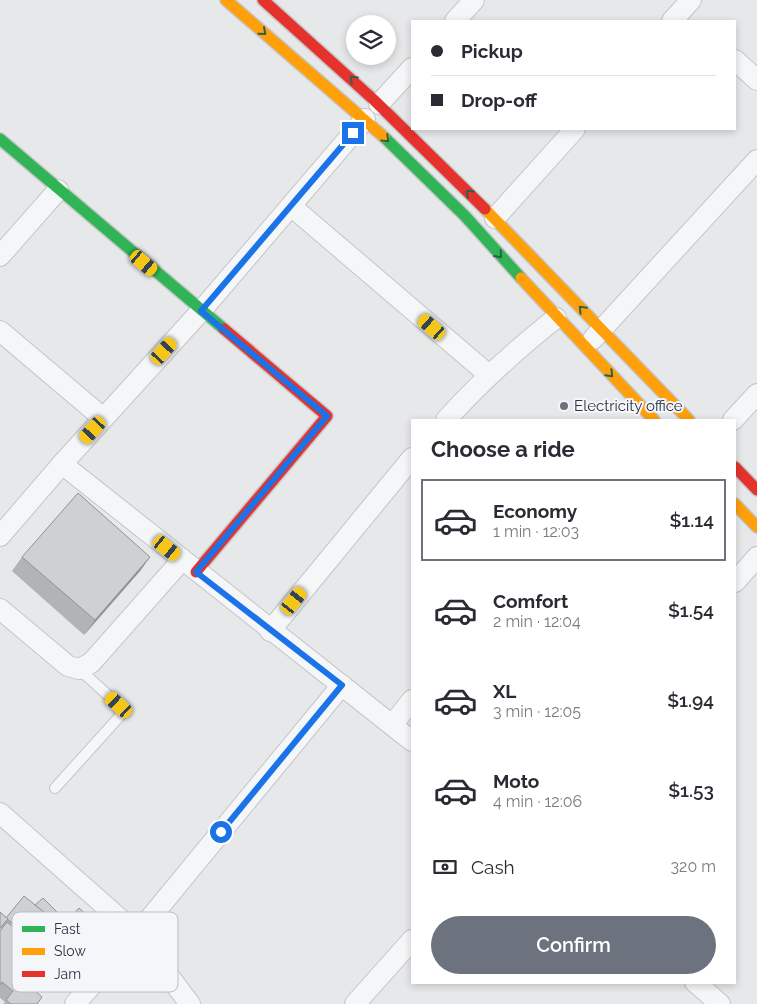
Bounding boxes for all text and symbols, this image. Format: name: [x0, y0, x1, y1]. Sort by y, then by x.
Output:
map controls: [346, 15, 396, 65]
button: layers: [346, 15, 396, 65]
one-way arrow: [258, 26, 267, 35]
text: Pickup: [461, 40, 523, 62]
one-way arrow: [349, 76, 358, 85]
text: Drop-off: [461, 89, 537, 111]
route end: [342, 122, 364, 144]
one-way arrow: [380, 133, 389, 142]
one-way arrow: [466, 190, 475, 199]
car: [127, 248, 160, 278]
one-way arrow: [493, 249, 502, 258]
one-way arrow: [579, 306, 588, 315]
car: [415, 311, 448, 343]
car: [148, 335, 179, 367]
one-way arrow: [604, 368, 613, 377]
place label: Electricity office: [574, 397, 683, 415]
marker: Electricity office: [558, 400, 570, 412]
car: [77, 414, 108, 446]
text: Choose a ride: [431, 436, 575, 462]
icon: car: [433, 498, 478, 543]
text: Economy: [493, 500, 577, 522]
text: $1.14: [669, 509, 714, 531]
text: 1 min · 12:03: [493, 522, 579, 541]
car: [150, 533, 183, 563]
car: [278, 585, 309, 617]
icon: car: [433, 588, 478, 633]
text: Comfort: [493, 590, 568, 612]
text: $1.54: [668, 599, 714, 621]
text: 2 min · 12:04: [493, 612, 581, 631]
icon: car: [433, 678, 478, 723]
text: XL: [493, 680, 516, 702]
car: [102, 689, 135, 721]
text: $1.94: [667, 689, 714, 711]
text: 3 min · 12:05: [493, 702, 581, 721]
icon: car: [433, 768, 478, 813]
text: Moto: [493, 770, 539, 792]
text: $1.53: [668, 779, 714, 801]
text: 4 min · 12:06: [493, 792, 582, 811]
route start: [210, 821, 232, 843]
icon: cash: [431, 853, 459, 881]
text: Cash: [471, 856, 515, 878]
text: 320 m: [671, 857, 716, 876]
legend: [12, 912, 178, 992]
button: Confirm: [431, 916, 716, 974]
text: Fast: [54, 921, 81, 937]
text: Slow: [54, 943, 86, 959]
text: Jam: [54, 966, 81, 982]

